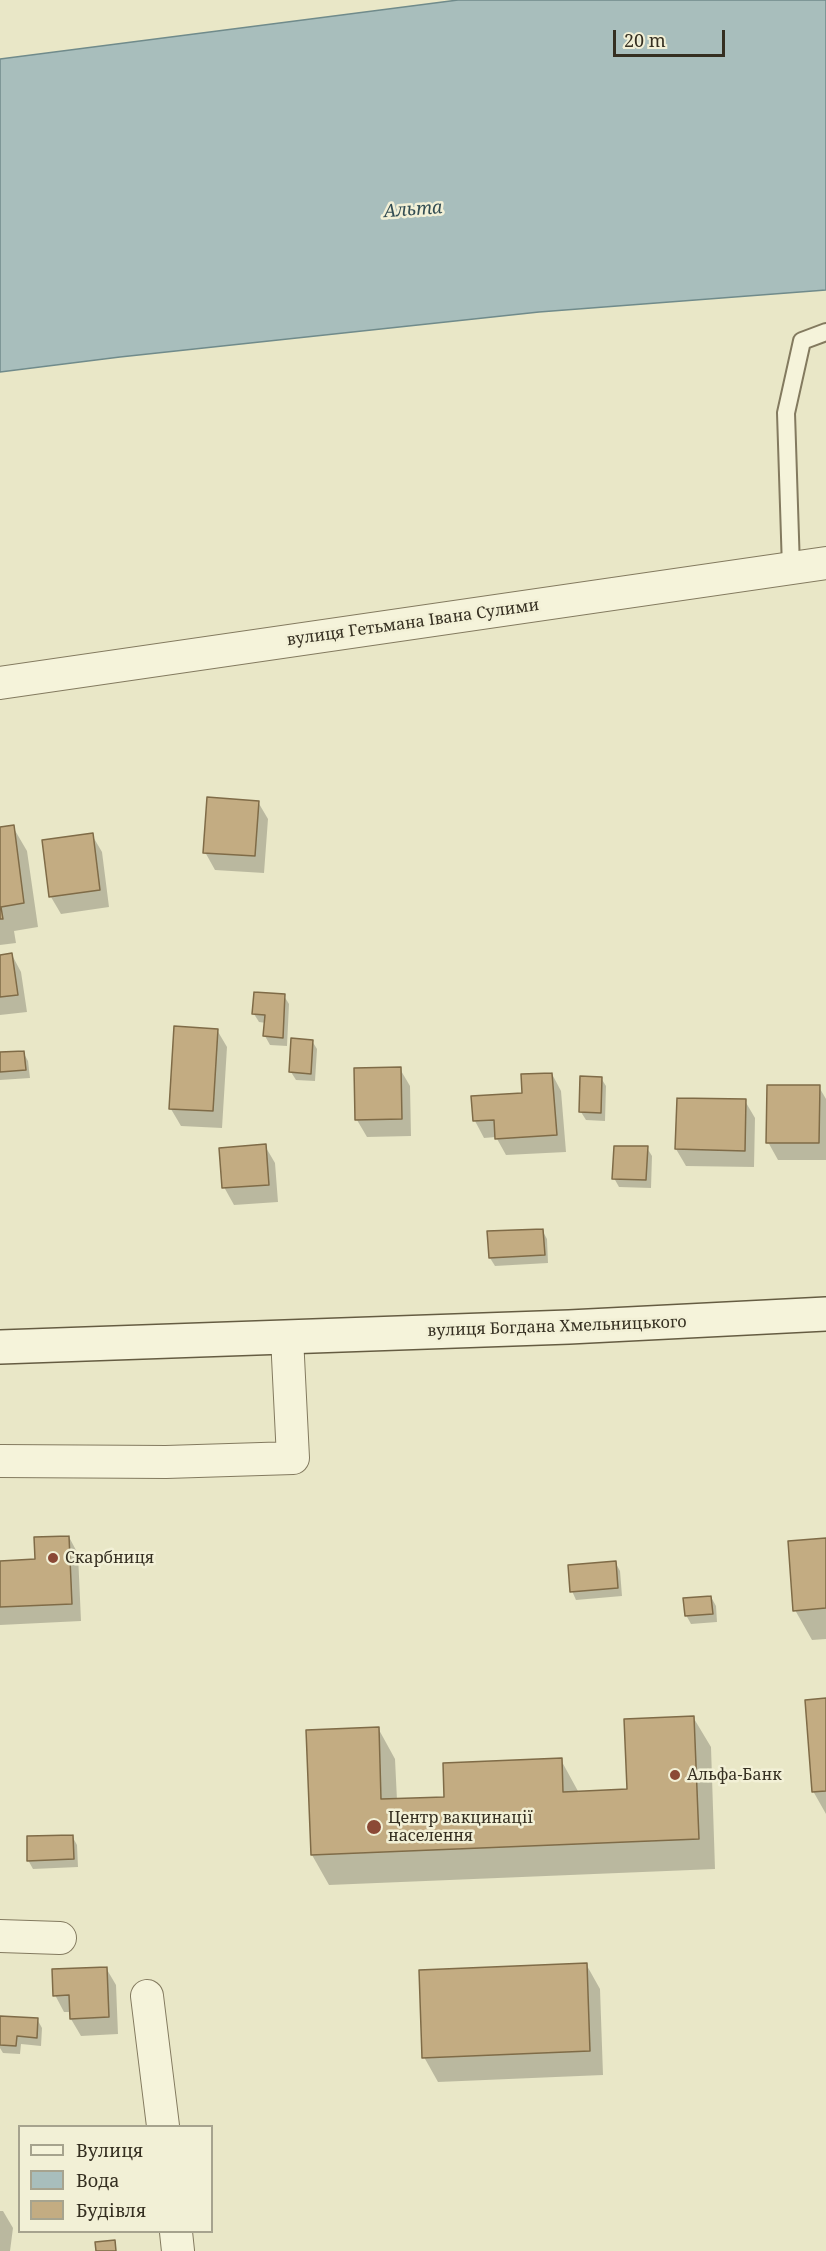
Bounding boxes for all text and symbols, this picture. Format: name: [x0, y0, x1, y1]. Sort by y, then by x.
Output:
scale bar: [616, 18, 728, 56]
text: 20 m: [624, 28, 666, 52]
water label: Альта: [383, 197, 443, 223]
street label: вулиця Гетьмана Івана Сулими: [285, 596, 541, 650]
street label: вулиця Богдана Хмельницького: [427, 1313, 687, 1341]
place label: Скарбниця: [65, 1548, 154, 1568]
marker: Скарбниця: [46, 1551, 60, 1565]
place label: Альфа-Банк: [687, 1765, 782, 1785]
marker: Альфа-Банк: [668, 1768, 682, 1782]
place label: Центр вакцинації населення: [388, 1808, 533, 1846]
marker: Центр вакцинації населення: [365, 1818, 383, 1836]
legend: [18, 2125, 213, 2233]
text: Вулиця: [76, 2138, 143, 2162]
text: Вода: [76, 2168, 120, 2192]
text: Будівля: [76, 2198, 146, 2222]

